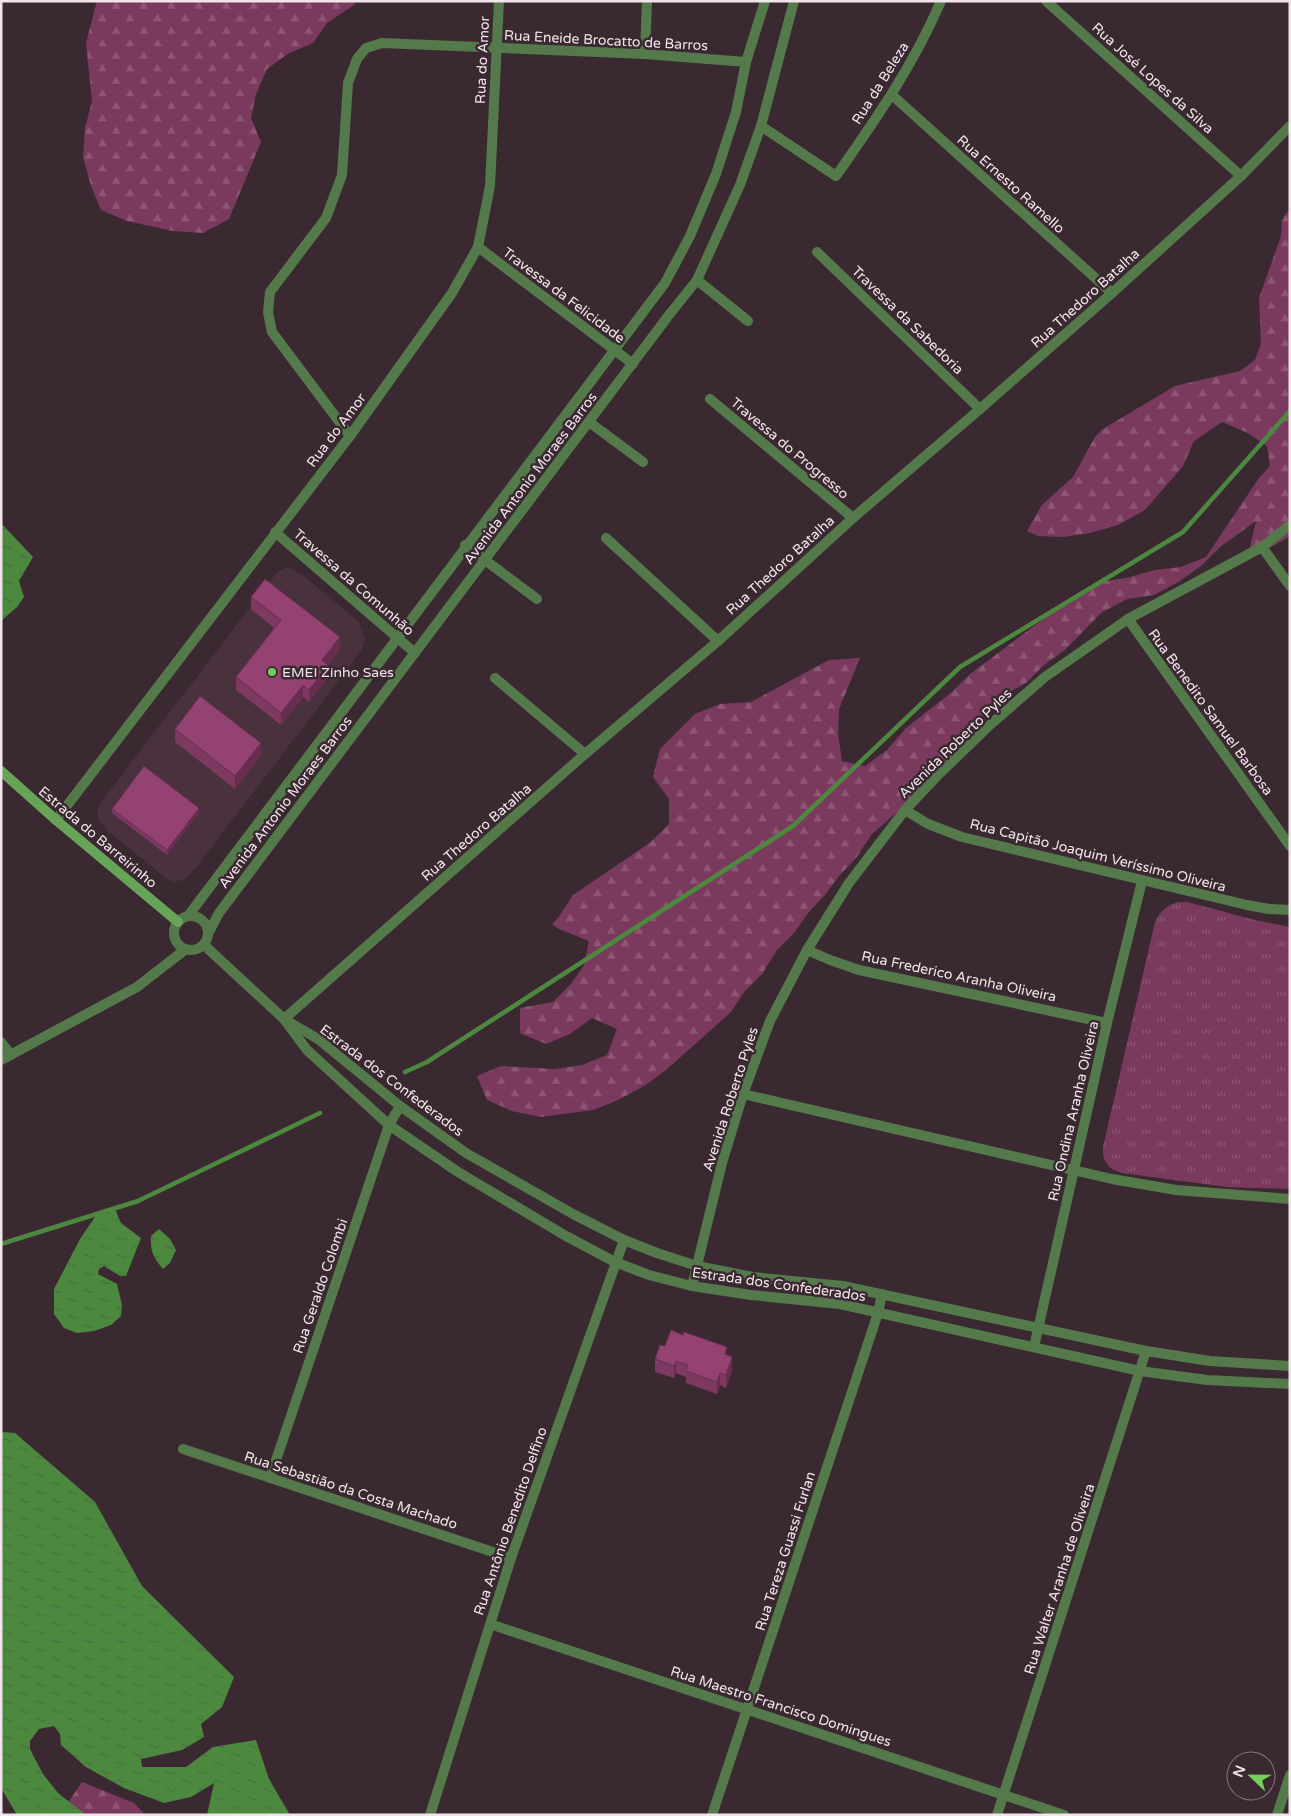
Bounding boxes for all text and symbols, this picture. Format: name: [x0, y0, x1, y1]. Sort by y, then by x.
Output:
street label: Rua do Amor: [472, 15, 493, 104]
street label: Rua José Lopes da Silva: [1088, 19, 1217, 138]
street label: Rua Eneide Brocatto de Barros: [504, 27, 709, 54]
street label: Rua da Beleza: [848, 39, 913, 128]
street label: Rua Ernesto Ramello: [953, 132, 1068, 237]
street label: Travessa da Felicidade: [499, 244, 628, 347]
street label: Rua Thedoro Batalha: [1028, 245, 1143, 352]
street label: Travessa da Sabedoria: [848, 263, 967, 378]
street label: Avenida Antonio Moraes Barros: [460, 389, 601, 568]
street label: Rua do Amor: [303, 390, 370, 471]
street label: Travessa do Progresso: [727, 394, 852, 503]
street label: Rua Thedoro Batalha: [723, 512, 838, 619]
street label: Travessa da Comunhão: [290, 525, 417, 639]
street label: Rua Benedito Samuel Barbosa: [1145, 626, 1277, 799]
place label: EMEI Zinho Saes: [282, 664, 394, 681]
marker: EMEI Zinho Saes: [266, 666, 278, 678]
street label: Avenida Roberto Pyles: [895, 685, 1016, 802]
street label: Avenida Antonio Moraes Barros: [215, 713, 356, 892]
street label: Rua Thedoro Batalha: [418, 780, 535, 885]
street label: Estrada do Barreirinho: [35, 783, 160, 892]
street label: Rua Capitão Joaquim Veríssimo Oliveira: [968, 815, 1228, 896]
street label: Rua Frederico Aranha Oliveira: [860, 948, 1058, 1005]
street label: Rua Ondina Aranha Oliveira: [1044, 1019, 1103, 1203]
street label: Estrada dos Confederados: [317, 1021, 467, 1140]
street label: Avenida Roberto Pyles: [699, 1025, 762, 1173]
street label: Rua Geraldo Colombi: [289, 1217, 352, 1356]
street label: Estrada dos Confederados: [691, 1264, 867, 1305]
street label: Rua Antônio Benedito Delfino: [470, 1425, 551, 1618]
street label: Rua Sebastião da Costa Machado: [242, 1448, 460, 1533]
street label: Rua Tereza Guassi Furlan: [752, 1469, 819, 1633]
street label: Rua Walter Aranha de Oliveira: [1021, 1481, 1098, 1677]
street label: Rua Maestro Francisco Domingues: [668, 1663, 894, 1750]
north arrow: [1226, 1751, 1276, 1801]
text: N: [1229, 1763, 1249, 1780]

